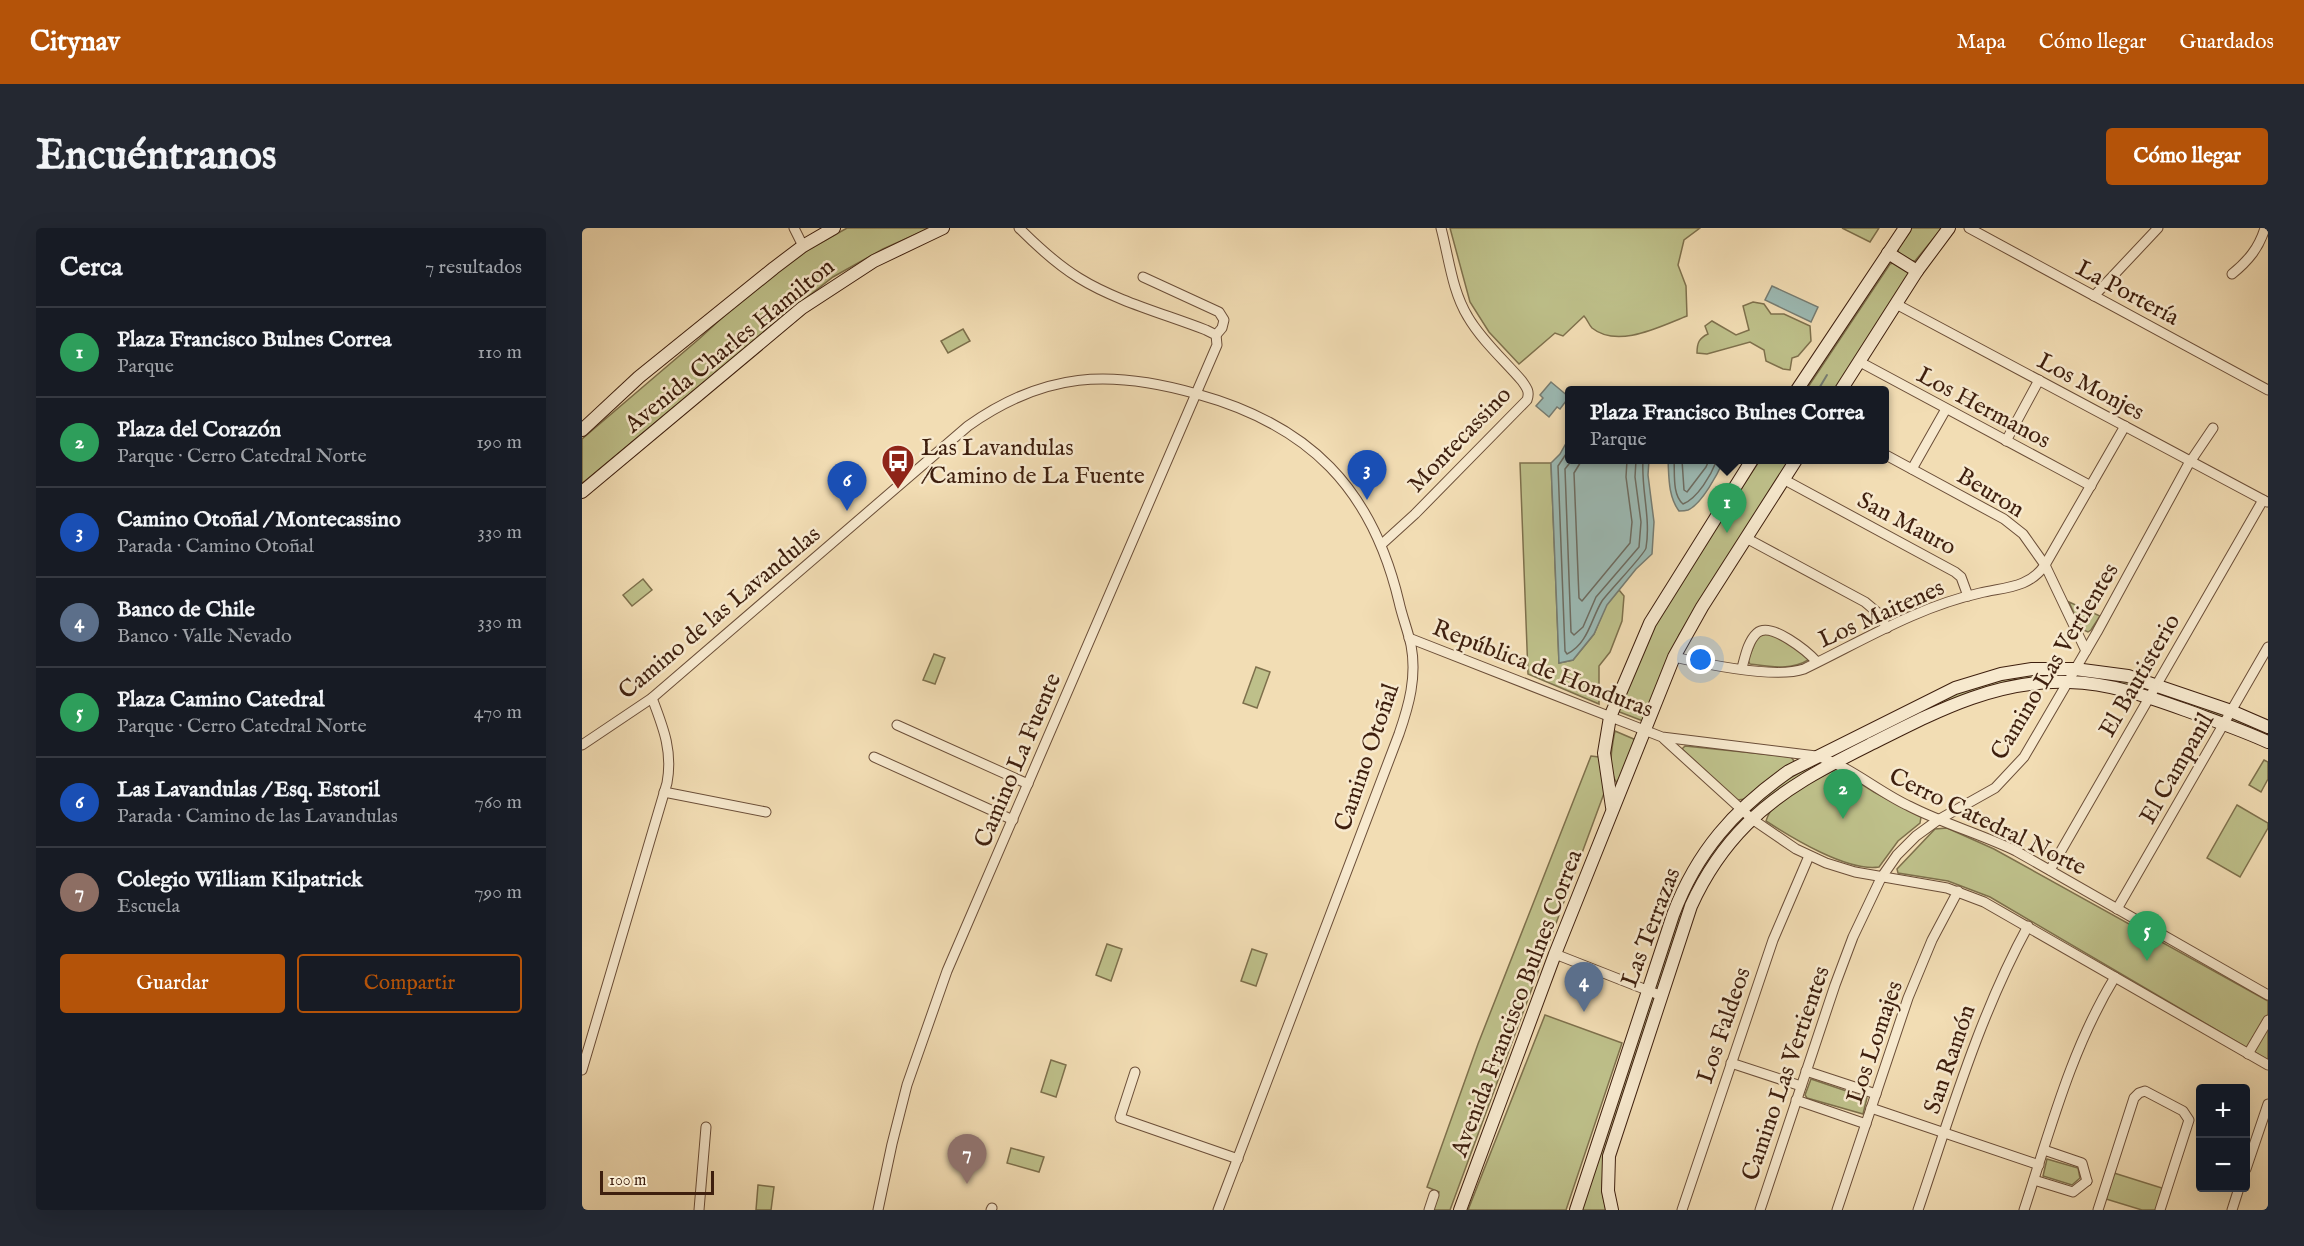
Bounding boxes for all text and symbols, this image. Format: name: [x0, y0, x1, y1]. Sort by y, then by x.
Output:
text: Citynav: [30, 25, 120, 60]
text: Mapa: [1957, 29, 2006, 56]
text: Cómo llegar: [2039, 29, 2146, 56]
text: Guardados: [2179, 29, 2274, 56]
button: Cómo llegar: [2106, 128, 2268, 185]
text: Encuéntranos: [36, 130, 277, 183]
text: Cerca: [60, 251, 122, 284]
street label: Avenida Charles Hamilton: [618, 252, 841, 441]
street label: La Portería: [2070, 253, 2185, 334]
text: 7 resultados: [425, 255, 522, 280]
text: Plaza Francisco Bulnes Correa: [117, 326, 392, 354]
text: 1: [76, 340, 83, 365]
text: 110 m: [478, 340, 522, 365]
street label: Los Monjes: [2031, 346, 2149, 428]
text: Parque: [117, 354, 174, 379]
street label: Los Hermanos: [1911, 360, 2056, 457]
street label: Montecassino: [1401, 380, 1519, 500]
popup: [1565, 386, 1889, 464]
text: Plaza Francisco Bulnes Correa: [1590, 399, 1864, 427]
text: Plaza del Corazón: [117, 416, 281, 444]
text: Parque: [1590, 427, 1647, 452]
text: 2: [75, 430, 84, 455]
text: 190 m: [476, 430, 522, 455]
place label: Las Lavandulas /Camino de La Fuente: [921, 433, 1145, 492]
bus stop icon: Las Lavandulas /Camino de La Fuente: [880, 443, 916, 490]
text: Parque · Cerro Catedral Norte: [117, 444, 367, 469]
pin: 3: [1348, 450, 1386, 500]
street label: Beuron: [1951, 461, 2030, 526]
pin: 6: [828, 462, 866, 511]
pin: 1: [1708, 484, 1746, 533]
street label: San Mauro: [1851, 485, 1961, 563]
text: Camino Otoñal / Montecassino: [117, 506, 401, 534]
street label: Camino de las Lavandulas: [612, 519, 827, 707]
text: 3: [76, 520, 83, 545]
text: 330 m: [477, 520, 522, 545]
text: Parada · Camino Otoñal: [117, 534, 314, 559]
street label: Camino Las Vertientes: [1984, 557, 2126, 766]
street label: Los Maitenes: [1814, 573, 1949, 656]
text: Banco de Chile: [117, 596, 255, 624]
street label: El Bautisterio: [2092, 608, 2188, 743]
text: 4: [75, 610, 84, 635]
text: 330 m: [477, 610, 522, 635]
street label: República de Honduras: [1428, 613, 1657, 726]
text: Banco · Valle Nevado: [117, 624, 292, 649]
your location: [1686, 645, 1715, 674]
street label: Camino La Fuente: [968, 669, 1069, 853]
street label: Camino Otoñal: [1328, 679, 1407, 835]
text: Plaza Camino Catedral: [117, 686, 324, 714]
text: 5: [76, 700, 83, 725]
text: 470 m: [474, 700, 522, 725]
street label: El Campanil: [2133, 707, 2222, 830]
text: Parque · Cerro Catedral Norte: [117, 714, 367, 739]
street label: Cerro Catedral Norte: [1884, 761, 2091, 884]
pin: 2: [1824, 770, 1862, 819]
text: Las Lavandulas / Esq. Estoril: [117, 776, 380, 804]
text: 6: [75, 790, 84, 815]
text: 760 m: [475, 790, 522, 815]
text: Parada · Camino de las Lavandulas: [117, 804, 398, 829]
street label: Avenida Francisco Bulnes Correa: [1444, 845, 1591, 1163]
street label: Las Terrazas: [1614, 863, 1688, 992]
text: Colegio William Kilpatrick: [117, 866, 363, 894]
text: 7: [75, 880, 84, 905]
text: 790 m: [474, 880, 522, 905]
text: Escuela: [117, 894, 180, 919]
pin: 5: [2128, 912, 2166, 961]
button: Guardar: [60, 954, 285, 1013]
button: Compartir: [297, 954, 522, 1013]
pin: 4: [1564, 962, 1604, 1012]
street label: Camino Las Vertientes: [1735, 962, 1838, 1185]
street label: Los Faldeos: [1690, 963, 1759, 1088]
street label: Los Lomajes: [1840, 977, 1911, 1108]
street label: San Ramón: [1917, 1001, 1984, 1118]
map controls: [2196, 1084, 2250, 1192]
button: +: [2196, 1084, 2250, 1138]
pin: 7: [948, 1134, 986, 1184]
button: −: [2196, 1138, 2250, 1192]
scale bar: [600, 1168, 714, 1196]
text: 100 m: [609, 1171, 646, 1191]

